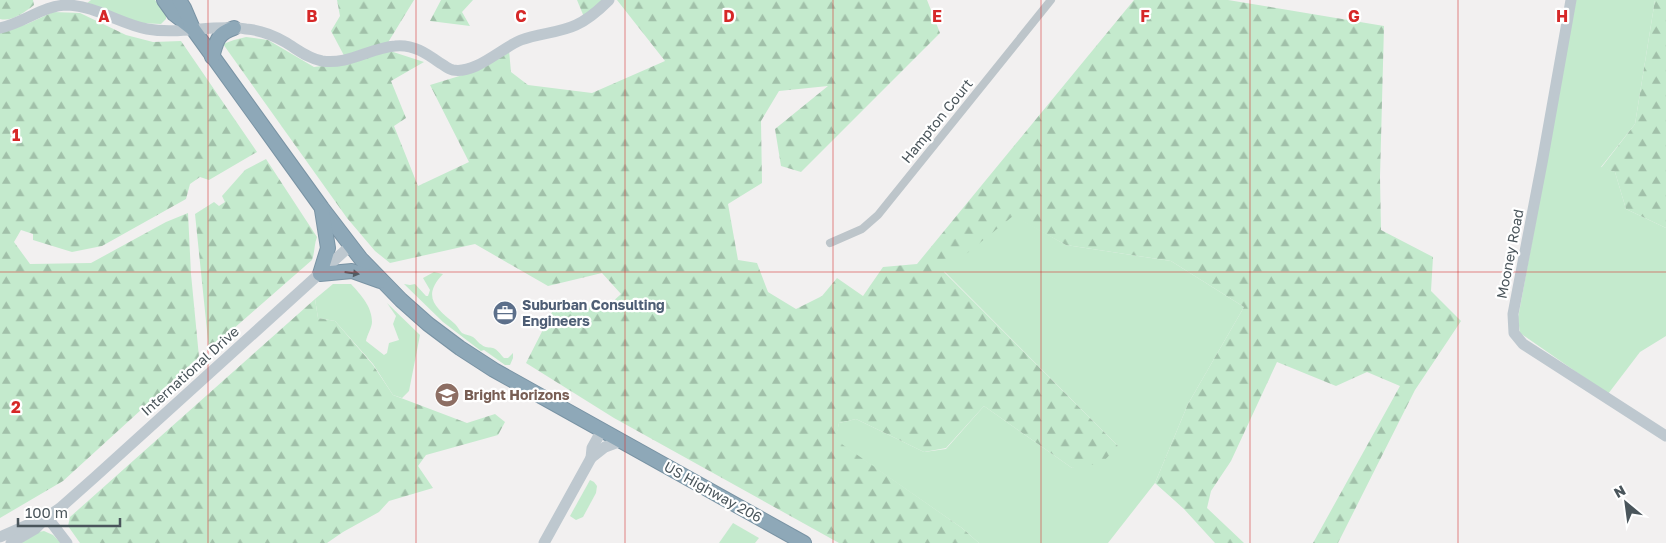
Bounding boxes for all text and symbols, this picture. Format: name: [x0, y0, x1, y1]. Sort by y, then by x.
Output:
text: A: [98, 6, 110, 26]
text: B: [306, 6, 318, 26]
text: C: [515, 6, 527, 26]
text: D: [723, 6, 735, 26]
text: E: [932, 6, 942, 26]
text: F: [1140, 6, 1150, 26]
text: G: [1348, 6, 1360, 26]
text: H: [1556, 6, 1568, 26]
street label: Hampton Court: [897, 75, 976, 166]
text: 1: [12, 125, 20, 145]
street label: Mooney Road: [1492, 208, 1527, 300]
one-way arrow: [344, 269, 360, 277]
place label: Suburban Consulting Engineers: [522, 296, 665, 329]
office icon: Suburban Consulting Engineers: [492, 300, 518, 326]
street label: International Drive: [137, 322, 242, 419]
school or university icon: Bright Horizons: [434, 382, 460, 408]
place label: Bright Horizons: [464, 386, 570, 403]
text: 2: [11, 397, 21, 417]
street label: US Highway 206: [661, 458, 765, 526]
north arrow: [1601, 478, 1651, 528]
text: N: [1611, 481, 1628, 501]
scale bar: [18, 496, 120, 528]
text: 100 m: [25, 503, 68, 521]

